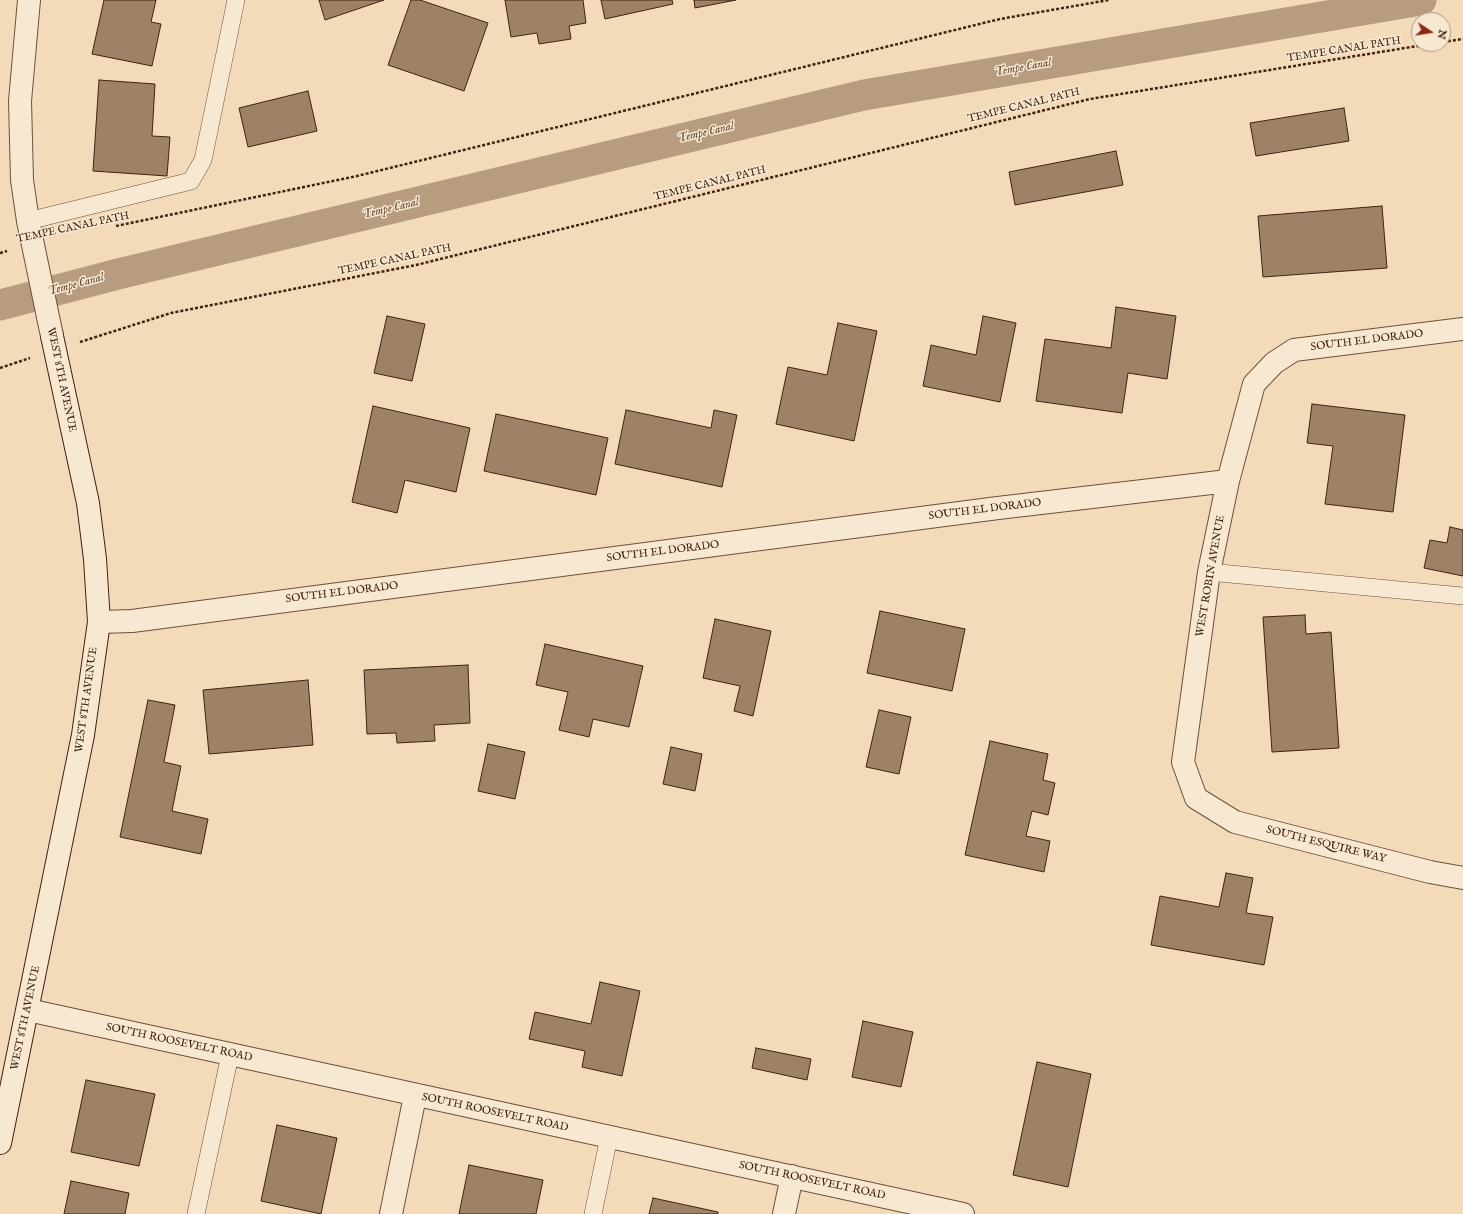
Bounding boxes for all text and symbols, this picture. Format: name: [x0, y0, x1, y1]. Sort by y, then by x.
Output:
north arrow: [1411, 12, 1451, 52]
text: N: [1434, 28, 1450, 40]
street label: TEMPE CANAL PATH: [1286, 34, 1402, 66]
water label: Tempe Canal: [994, 56, 1052, 80]
street label: TEMPE CANAL PATH: [967, 86, 1081, 126]
water label: Tempe Canal: [677, 120, 735, 146]
street label: TEMPE CANAL PATH: [653, 164, 767, 204]
water label: Tempe Canal: [362, 196, 420, 222]
street label: TEMPE CANAL PATH: [15, 210, 131, 246]
street label: TEMPE CANAL PATH: [337, 242, 453, 278]
water label: Tempe Canal: [47, 271, 105, 299]
street label: WEST 8TH AVENUE: [43, 327, 79, 433]
street label: SOUTH EL DORADO: [1310, 328, 1424, 354]
street label: SOUTH EL DORADO: [928, 497, 1042, 523]
street label: WEST ROBIN AVENUE: [1194, 514, 1228, 638]
street label: SOUTH EL DORADO: [606, 539, 720, 565]
street label: SOUTH EL DORADO: [285, 580, 399, 606]
street label: WEST 8TH AVENUE: [73, 646, 101, 754]
street label: SOUTH ESQUIRE WAY: [1265, 824, 1387, 866]
street label: WEST 8TH AVENUE: [8, 965, 44, 1071]
street label: SOUTH ROOSEVELT ROAD: [105, 1021, 253, 1065]
street label: SOUTH ROOSEVELT ROAD: [421, 1091, 569, 1135]
street label: SOUTH ROOSEVELT ROAD: [738, 1159, 886, 1203]

